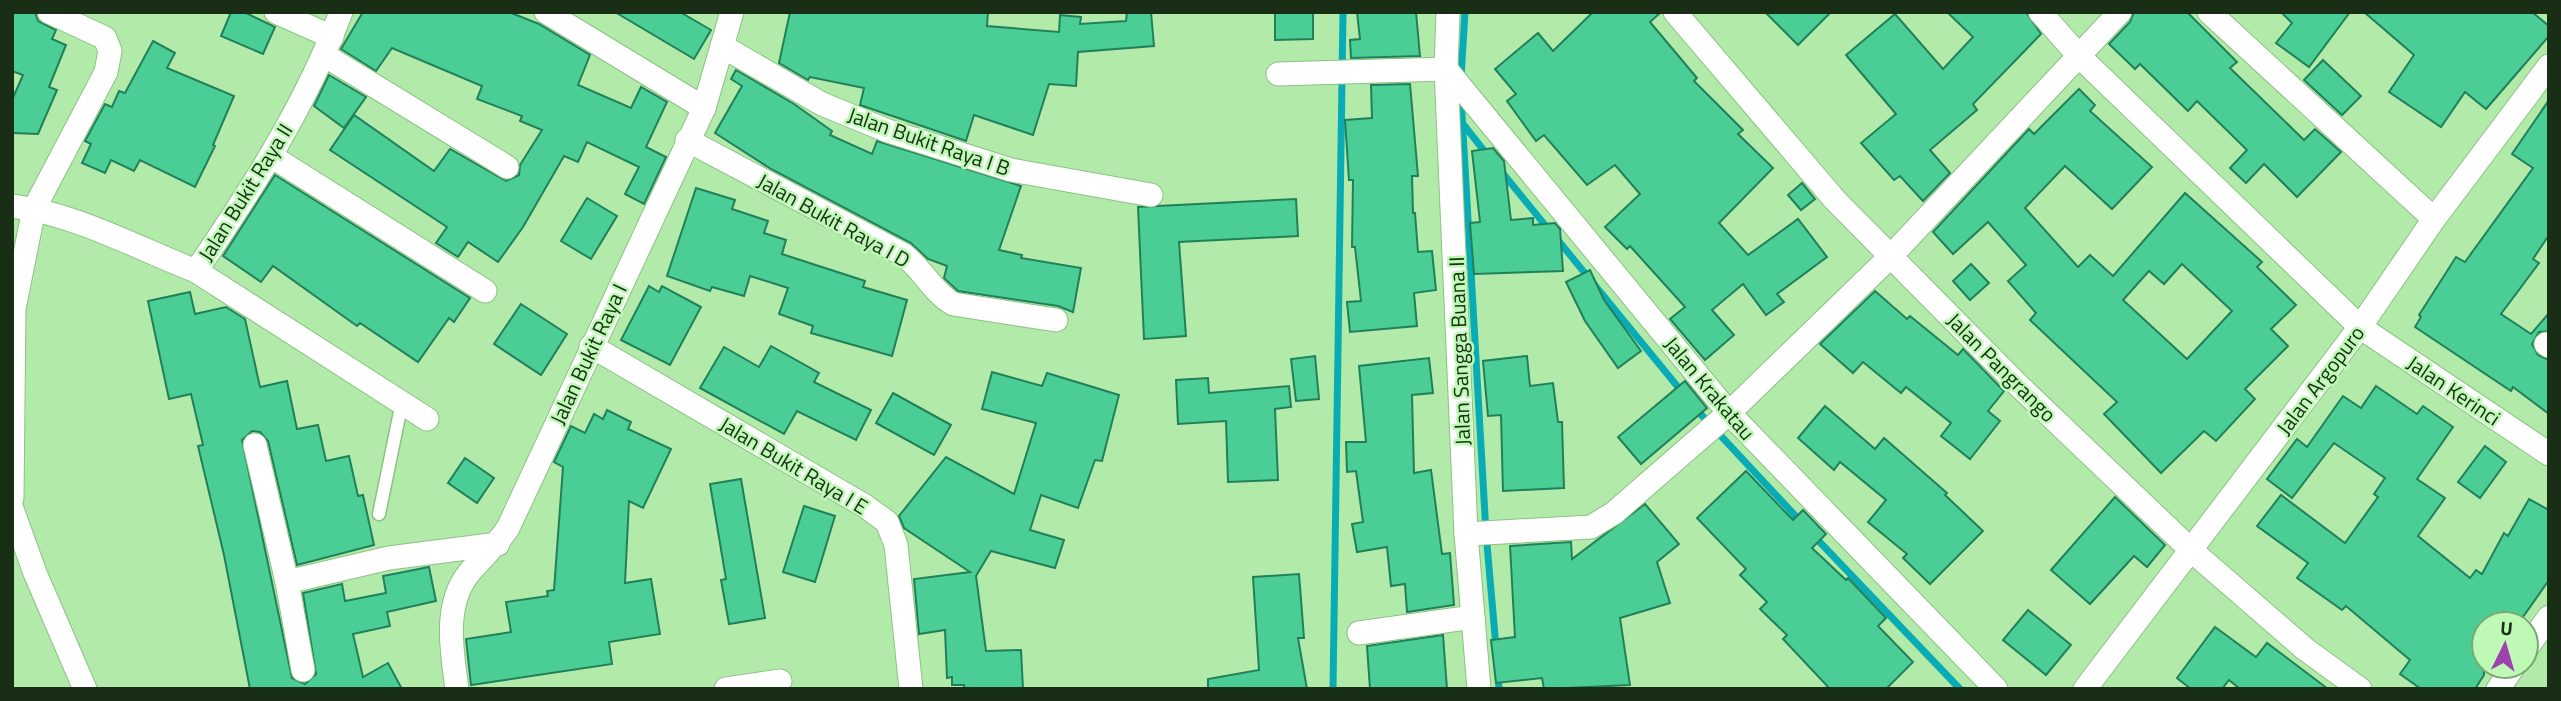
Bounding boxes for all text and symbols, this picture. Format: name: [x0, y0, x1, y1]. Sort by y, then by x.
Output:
street label: Jalan Bukit Raya I B: [844, 98, 1014, 184]
street label: Jalan Bukit Raya II: [190, 117, 300, 267]
street label: Jalan Bukit Raya I D: [752, 165, 916, 275]
street label: Jalan Sangga Buana II: [1440, 256, 1478, 446]
street label: Jalan Bukit Raya I: [541, 278, 635, 430]
street label: Jalan Pangrango: [1940, 305, 2064, 429]
street label: Jalan Argopuro: [2268, 319, 2372, 441]
street label: Jalan Krakatau: [1657, 329, 1763, 447]
street label: Jalan Kerinci: [2401, 347, 2507, 433]
street label: Jalan Bukit Raya I E: [714, 408, 874, 522]
north arrow: [2470, 610, 2540, 680]
text: U: [2499, 613, 2514, 643]

